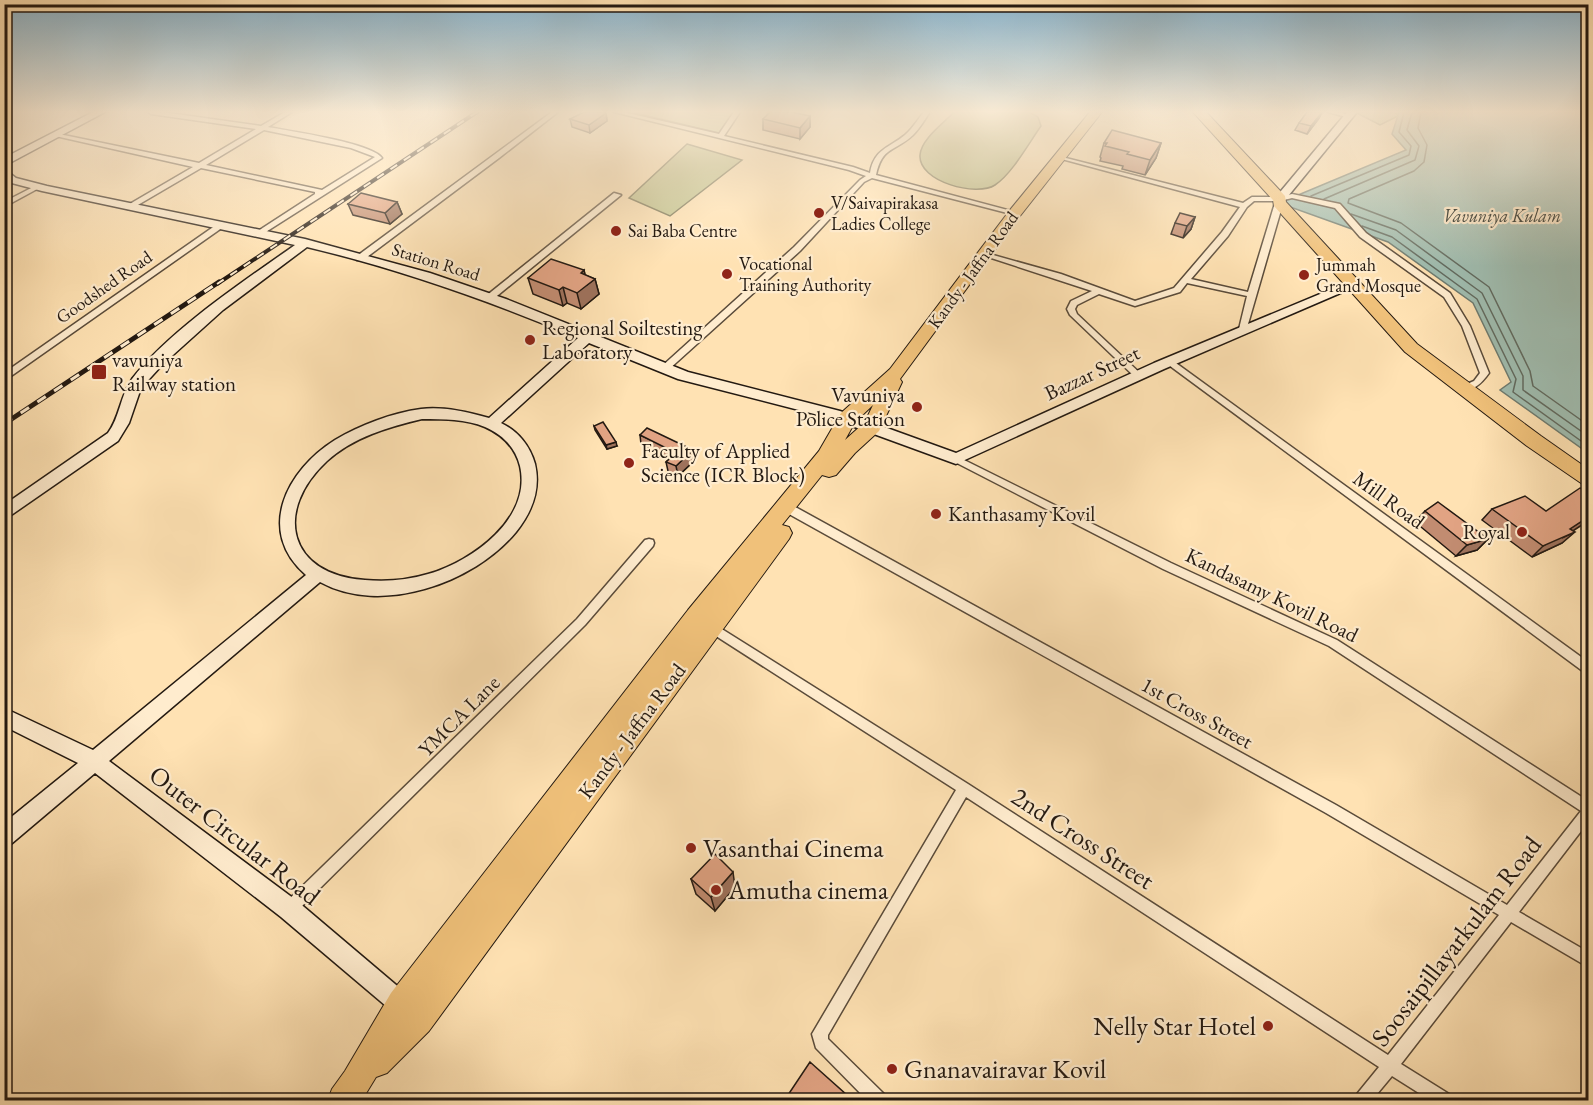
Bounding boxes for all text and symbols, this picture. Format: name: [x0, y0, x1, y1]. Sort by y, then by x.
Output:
place label: V/Saivapirakasa Ladies College: [831, 191, 939, 235]
water label: Vavuniya Kulam: [1443, 204, 1561, 228]
marker: V/Saivapirakasa Ladies College: [812, 206, 826, 220]
street label: Kandy - Jaffna Road: [922, 206, 1023, 333]
place label: Sai Baba Centre: [628, 219, 737, 242]
marker: Sai Baba Centre: [609, 224, 623, 238]
street label: Station Road: [389, 237, 484, 286]
street label: Goodshed Road: [51, 244, 157, 328]
place label: Vocational Training Authority: [739, 252, 872, 296]
place label: Jummah Grand Mosque: [1314, 253, 1421, 297]
marker: Vocational Training Authority: [720, 267, 734, 281]
marker: Jummah Grand Mosque: [1297, 268, 1311, 282]
place label: Regional Soiltesting Laboratory: [542, 314, 703, 365]
marker: Regional Soiltesting Laboratory: [523, 333, 537, 347]
street label: Bazzar Street: [1040, 339, 1144, 406]
place label: vavuniya Railway station: [112, 346, 236, 397]
marker: vavuniya Railway station: [90, 363, 108, 381]
place label: Vavuniya Police Station: [796, 381, 906, 432]
marker: Vavuniya Police Station: [910, 400, 924, 414]
place label: Faculty of Applied Science (ICR Block): [641, 437, 805, 488]
marker: Faculty of Applied Science (ICR Block): [622, 456, 636, 470]
street label: Mill Road: [1348, 464, 1431, 535]
place label: Kanthasamy Kovil: [948, 500, 1095, 527]
marker: Kanthasamy Kovil: [929, 507, 943, 521]
place label: Royal: [1463, 518, 1510, 545]
marker: Royal: [1515, 525, 1529, 539]
street label: Kandasamy Kovil Road: [1181, 541, 1363, 648]
street label: Kandy - Jaffna Road: [572, 657, 692, 804]
street label: YMCA Lane: [412, 669, 505, 762]
street label: 1st Cross Street: [1137, 671, 1258, 755]
street label: Outer Circular Road: [142, 757, 328, 913]
street label: 2nd Cross Street: [1005, 779, 1161, 897]
street label: Soosaipillayarkulam Road: [1363, 828, 1549, 1053]
place label: Vasanthai Cinema: [703, 831, 884, 865]
marker: Vasanthai Cinema: [684, 841, 698, 855]
place label: Amutha cinema: [727, 873, 889, 907]
marker: Amutha cinema: [709, 883, 723, 897]
place label: Nelly Star Hotel: [1093, 1009, 1256, 1043]
marker: Nelly Star Hotel: [1261, 1019, 1275, 1033]
place label: Gnanavairavar Kovil: [904, 1052, 1106, 1086]
marker: Gnanavairavar Kovil: [885, 1062, 899, 1076]

